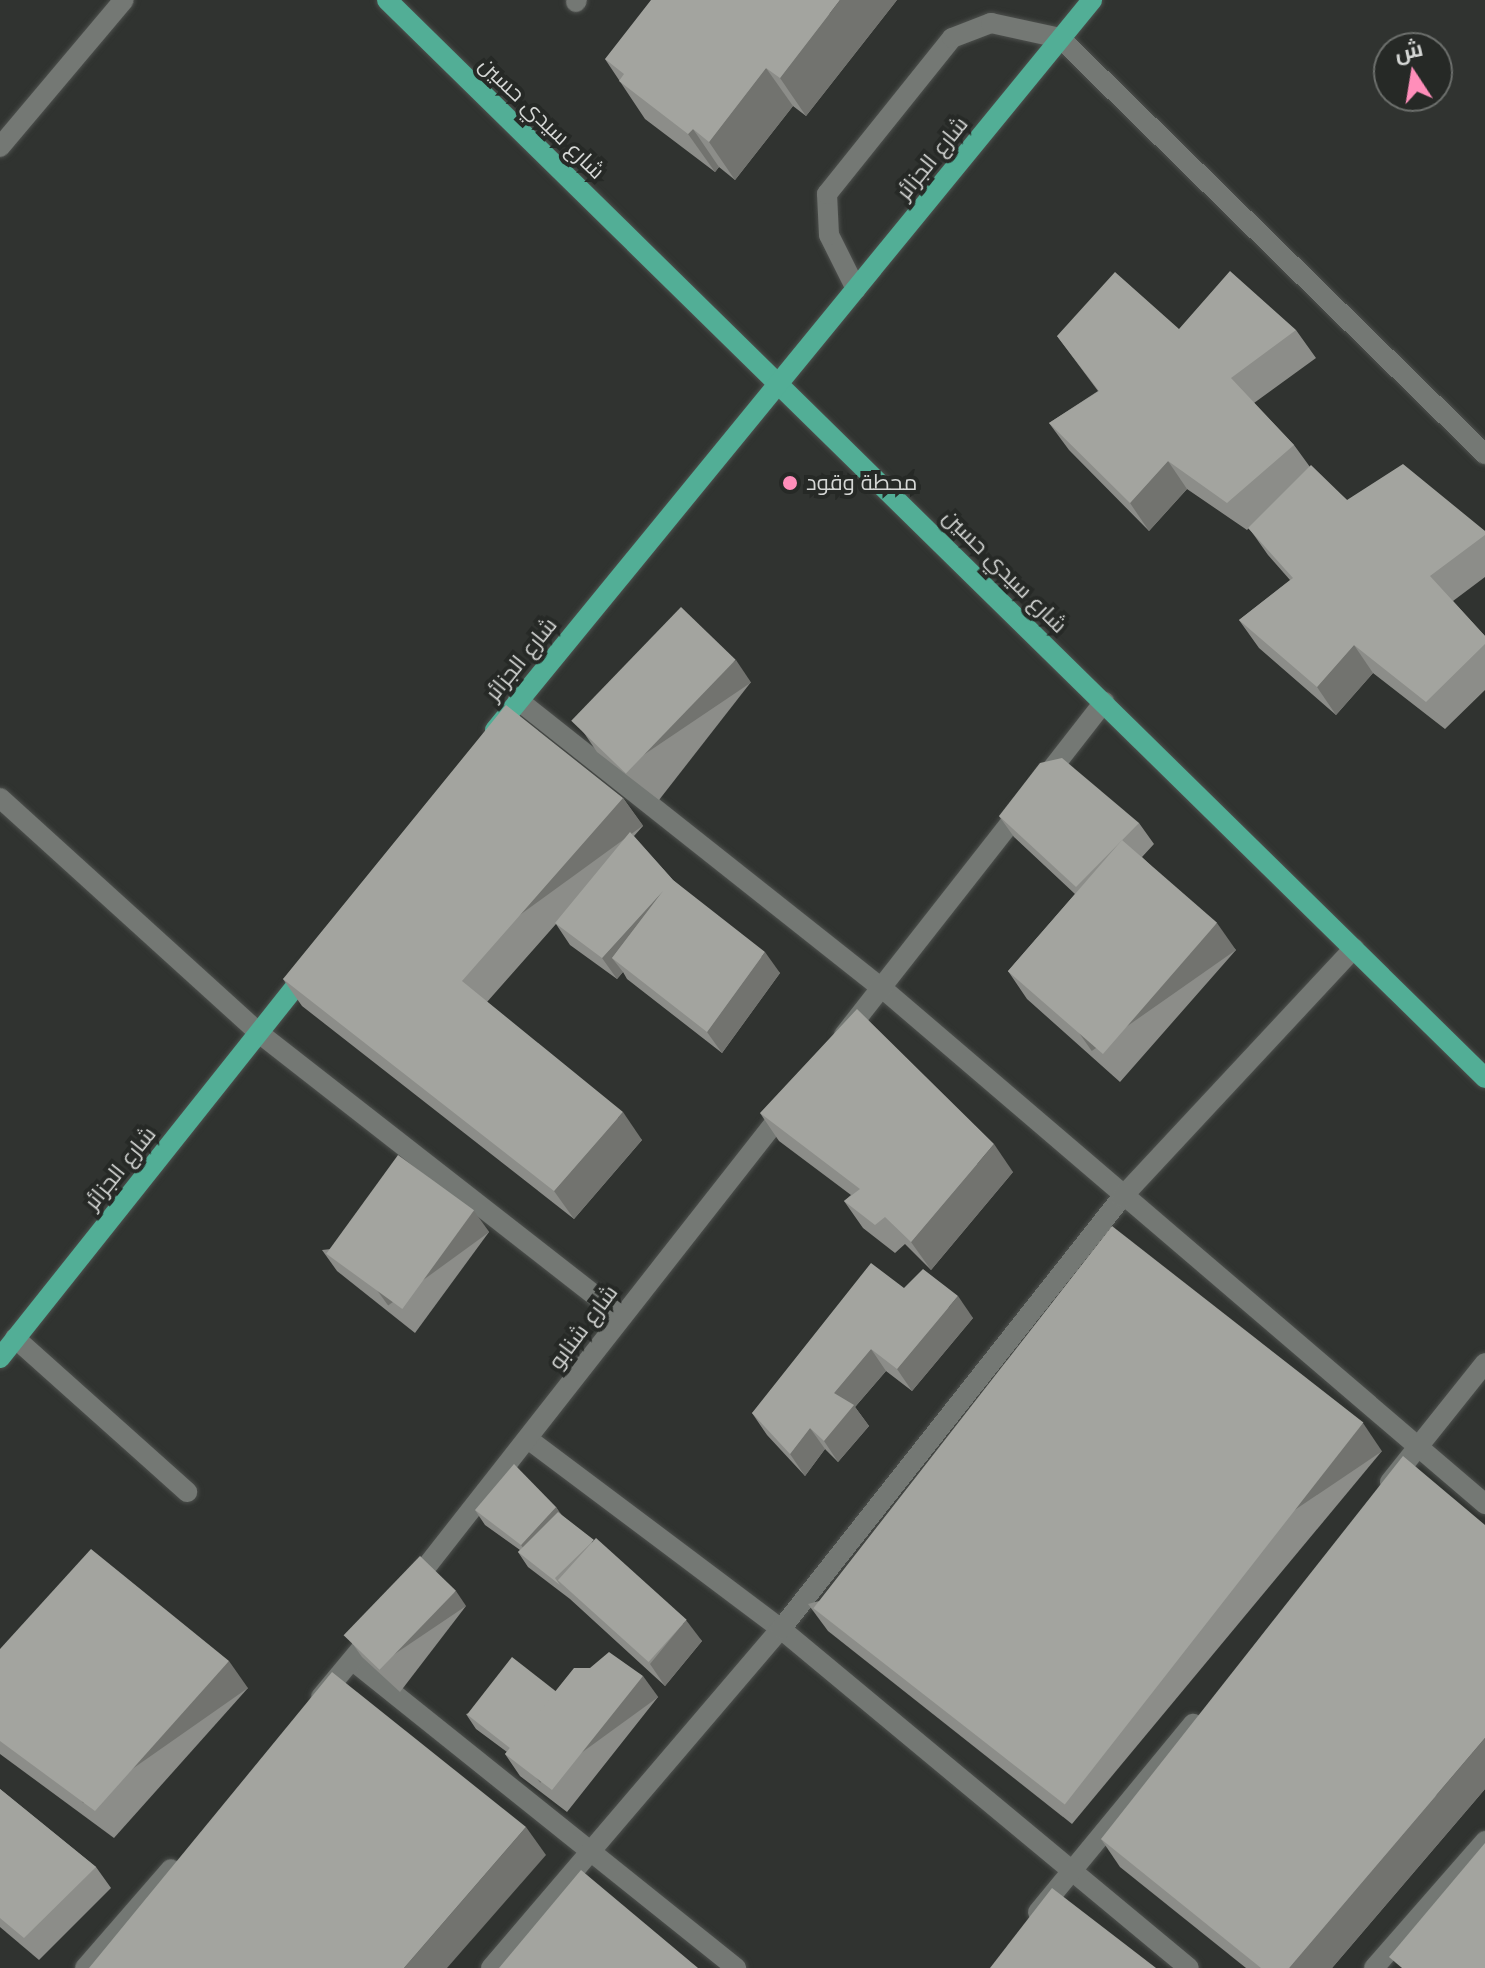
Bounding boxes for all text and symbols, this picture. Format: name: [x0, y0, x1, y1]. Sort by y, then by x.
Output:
north arrow: [1373, 32, 1453, 112]
text: ش: [1392, 35, 1425, 66]
street label: شارع سيدي حسين: [474, 52, 610, 184]
street label: شارع الجزائر: [891, 111, 973, 205]
place label: محطة وقود: [806, 470, 917, 496]
marker: محطة وقود: [781, 474, 799, 492]
street label: شارع سيدي حسين: [938, 504, 1072, 638]
street label: شارع الجزائر: [480, 612, 562, 706]
street label: شارع الجزائر: [79, 1121, 161, 1215]
street label: شارع شنابو: [543, 1280, 623, 1374]

